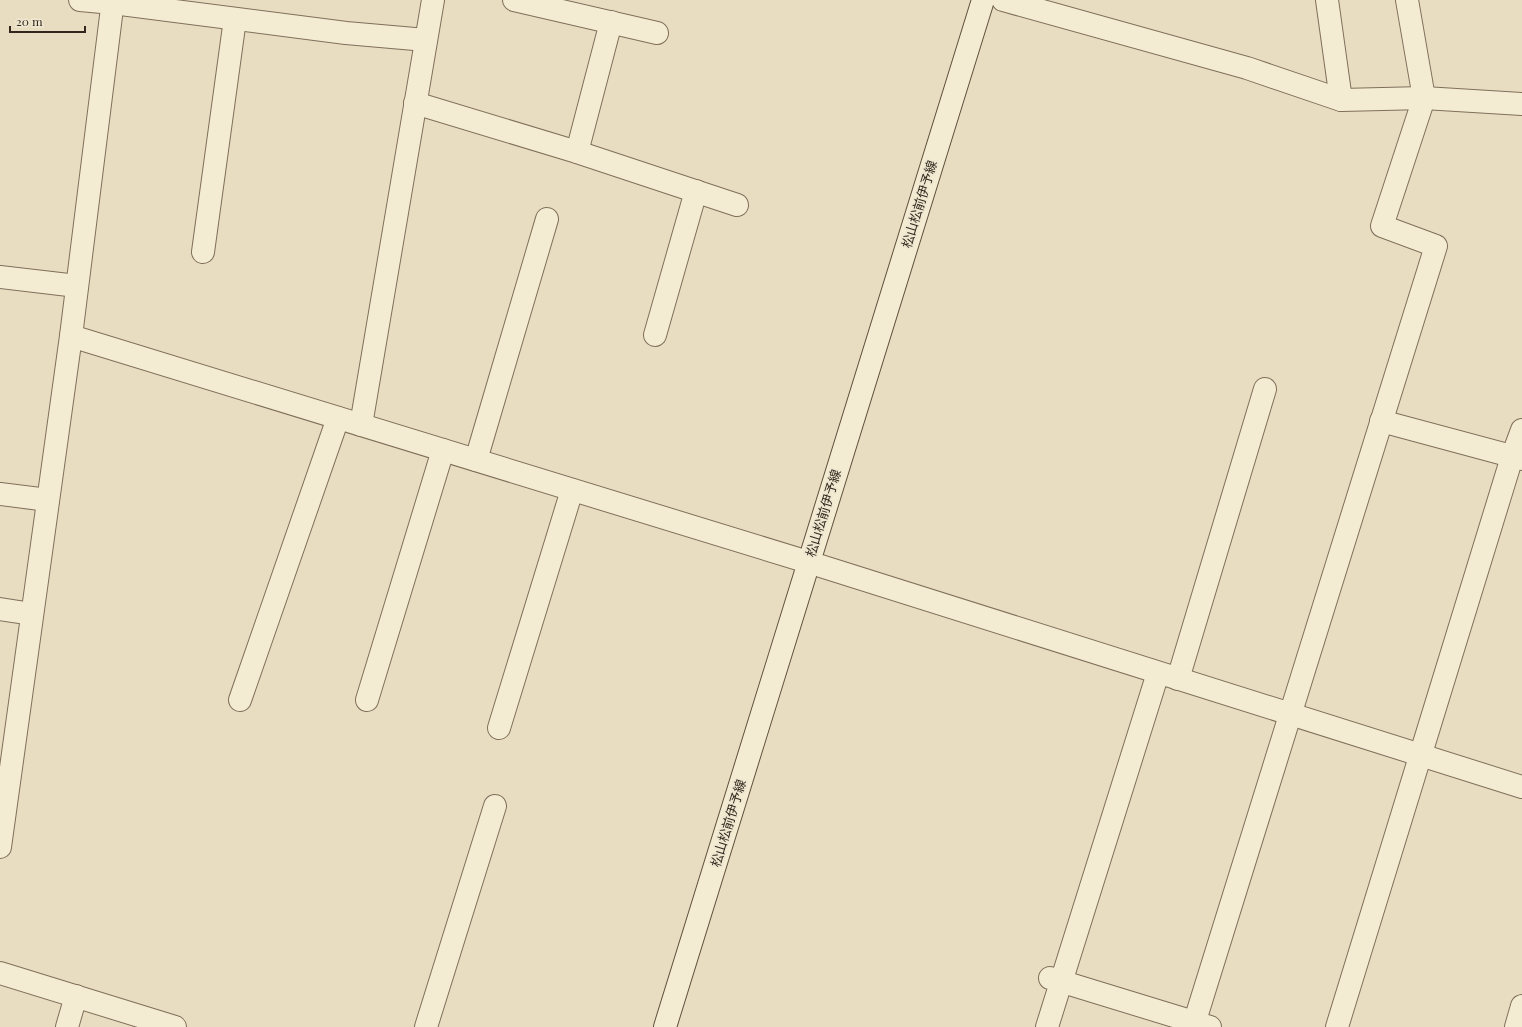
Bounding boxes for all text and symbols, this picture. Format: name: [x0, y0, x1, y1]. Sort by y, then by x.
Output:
scale bar: [10, 8, 85, 34]
text: 20 m: [16, 13, 43, 29]
street label: 松山松前伊予線: [897, 158, 940, 250]
street label: 松山松前伊予線: [801, 467, 844, 559]
street label: 松山松前伊予線: [706, 777, 749, 869]

